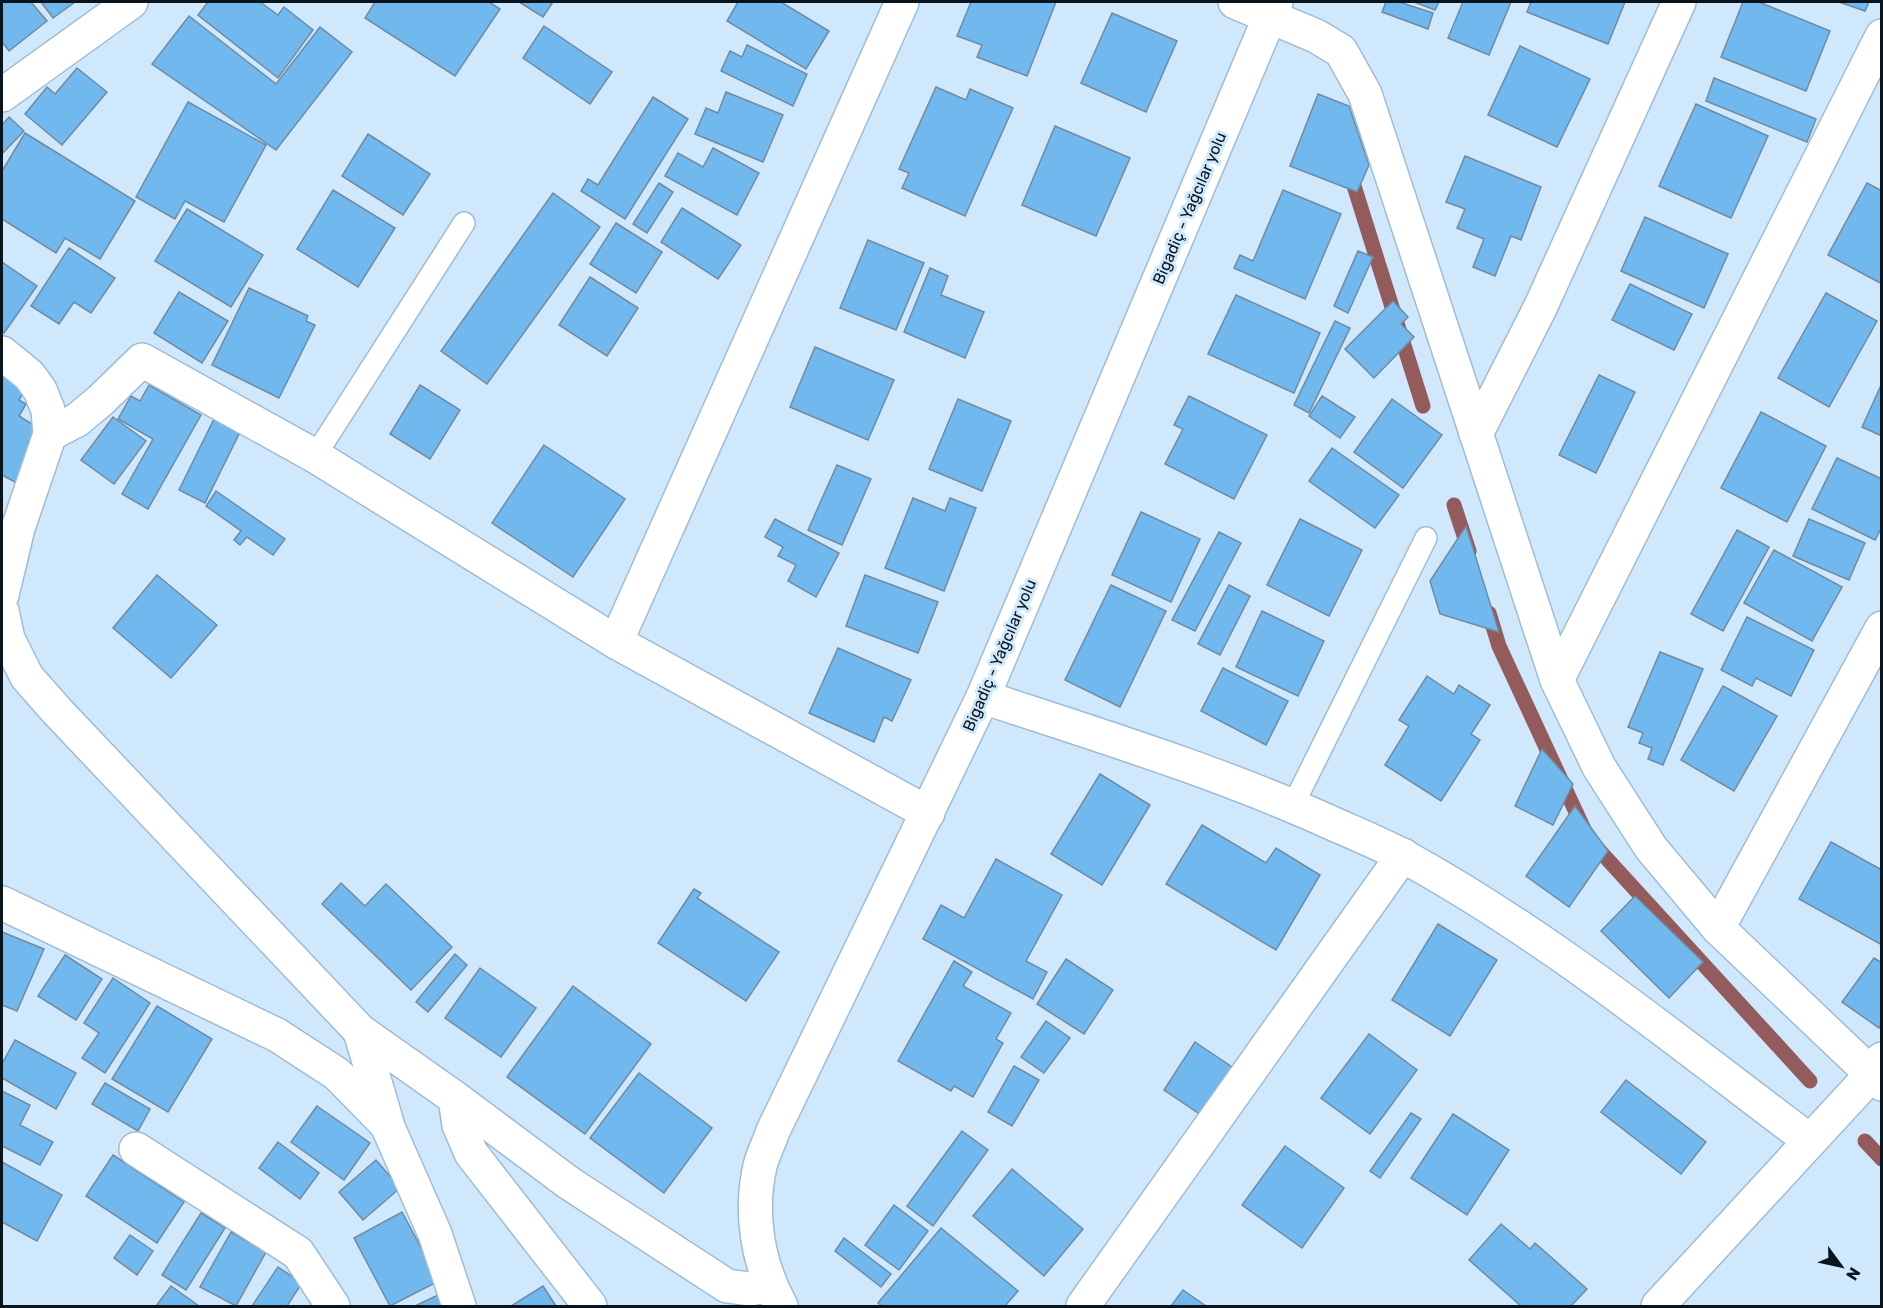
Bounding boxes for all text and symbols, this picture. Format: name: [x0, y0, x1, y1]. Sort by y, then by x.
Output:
street label: Bigadiç - Yağcılar yolu: [1149, 129, 1230, 287]
street label: Bigadiç - Yağcılar yolu: [959, 576, 1040, 734]
north arrow: [1811, 1236, 1871, 1296]
text: N: [1842, 1264, 1864, 1284]

